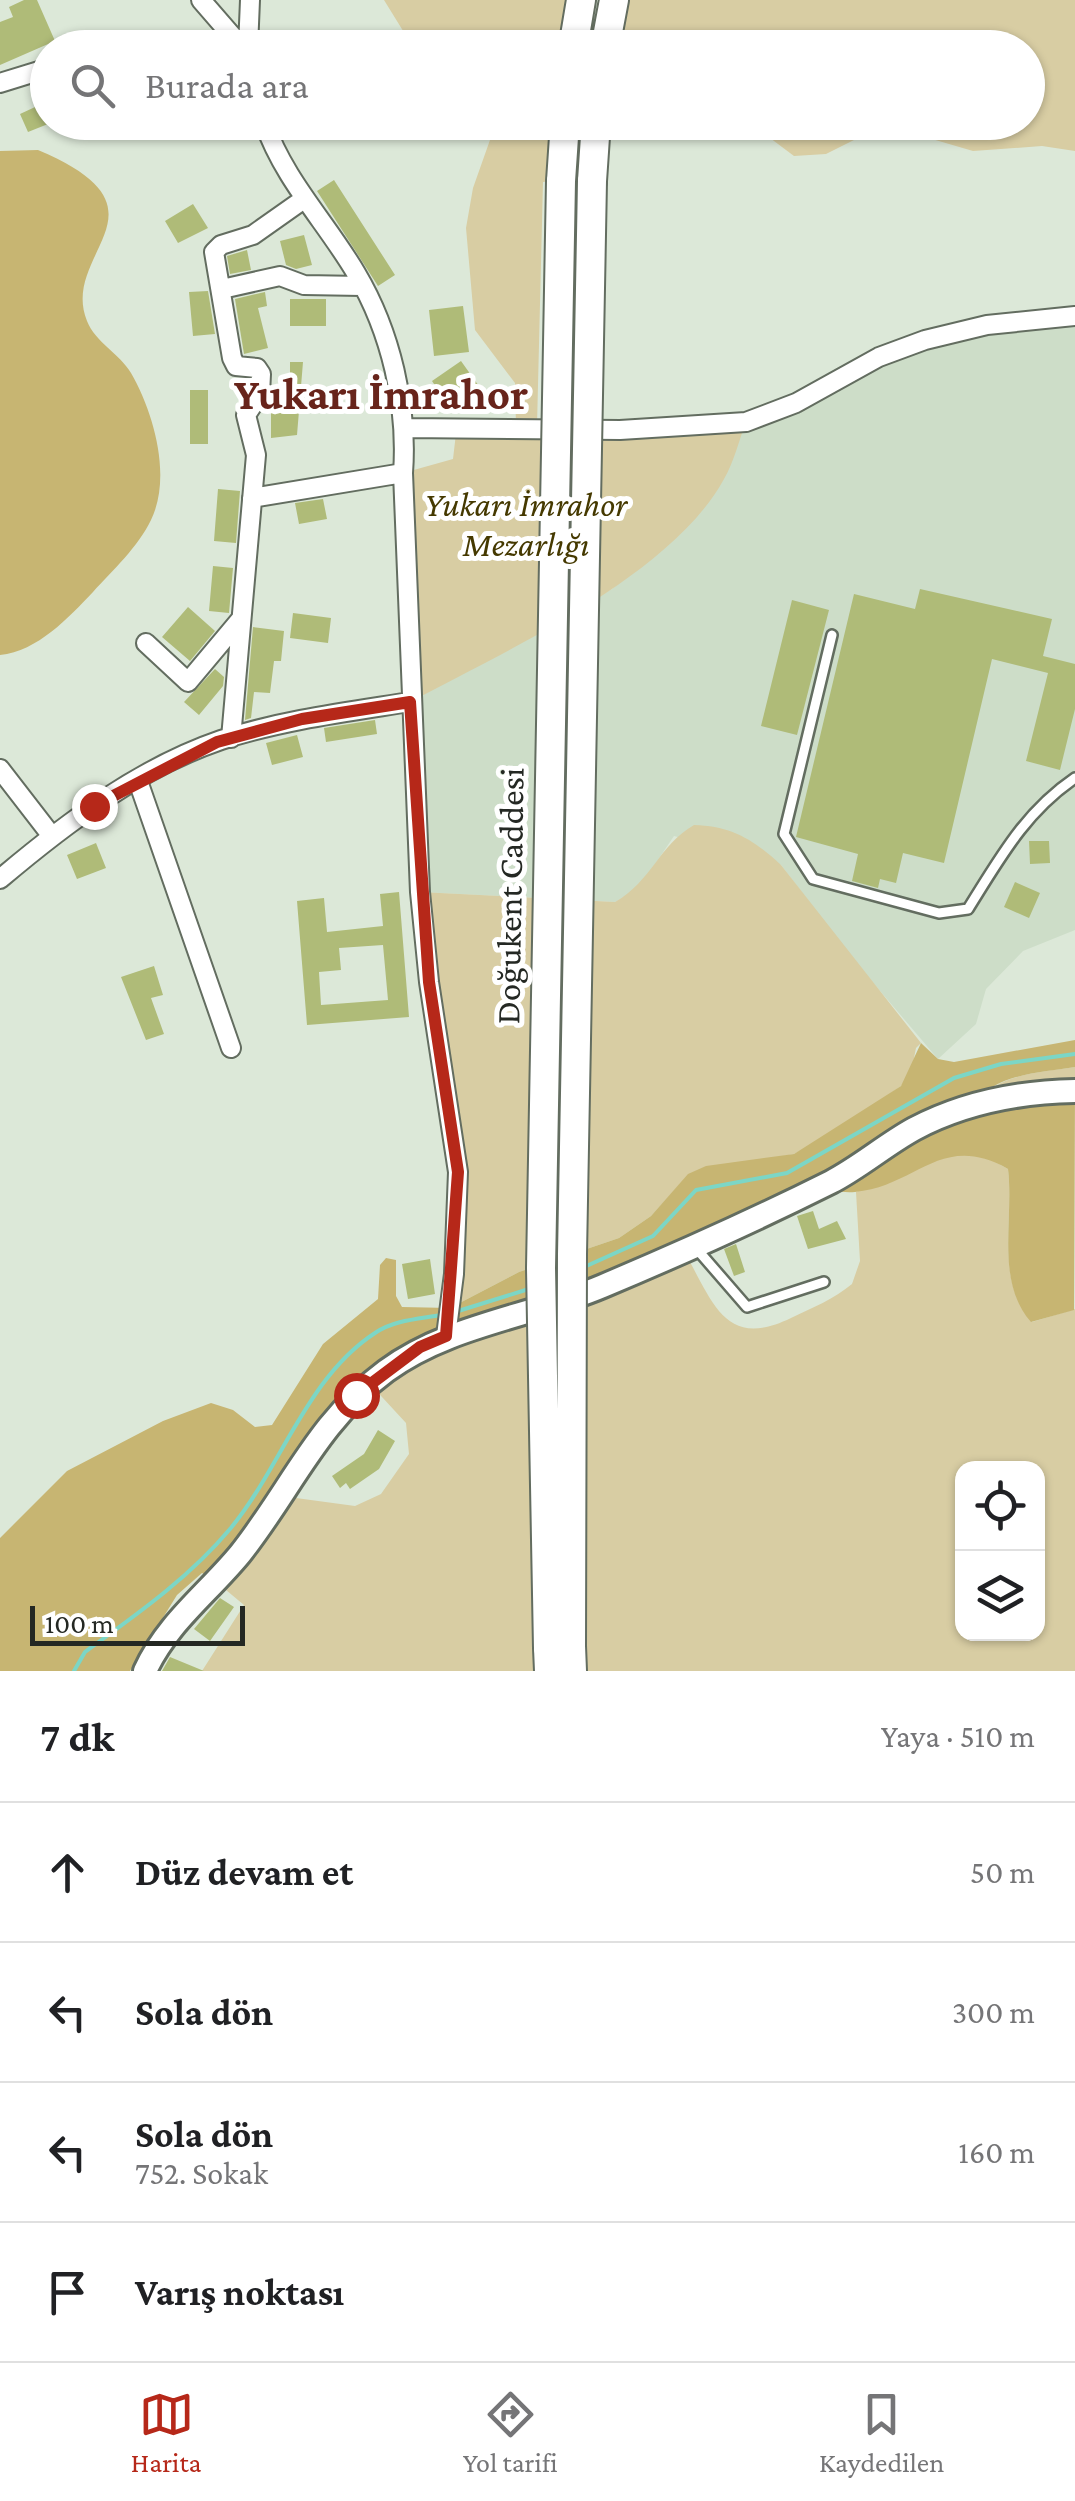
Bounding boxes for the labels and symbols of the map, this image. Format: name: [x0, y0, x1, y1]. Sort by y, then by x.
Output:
district label: Yukarı İmrahor: [234, 369, 528, 419]
park label: Yukarı İmrahor Mezarlığı: [425, 485, 629, 564]
street label: Doğukent Caddesi: [488, 767, 532, 1025]
route end: [72, 784, 118, 830]
route start: [334, 1373, 380, 1419]
scale bar: [30, 1601, 245, 1646]

